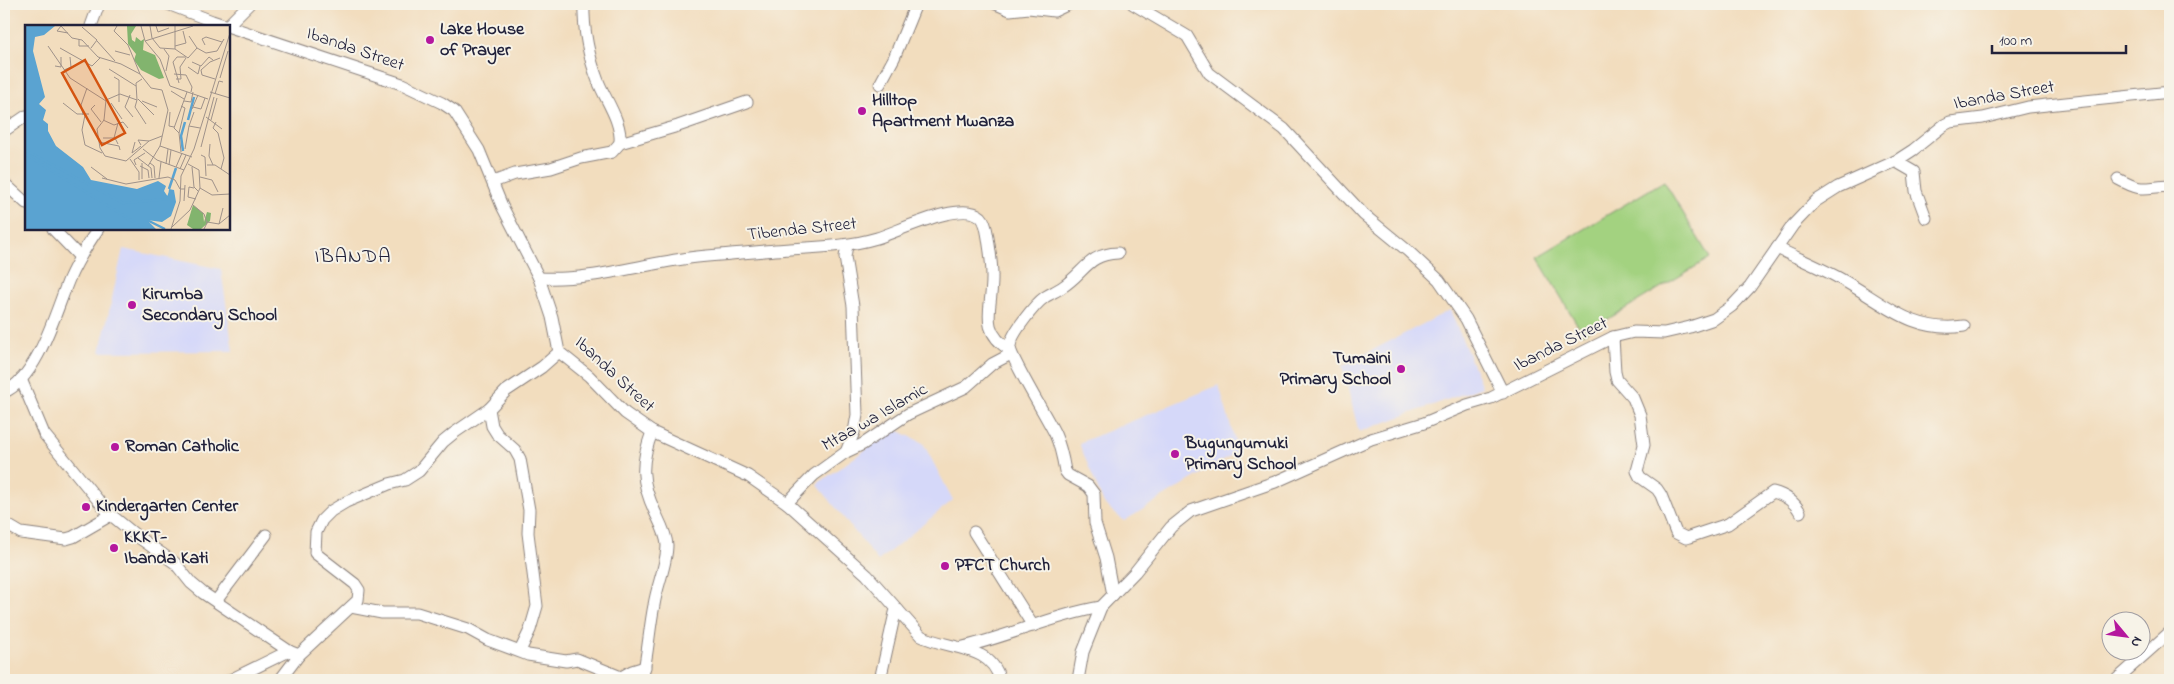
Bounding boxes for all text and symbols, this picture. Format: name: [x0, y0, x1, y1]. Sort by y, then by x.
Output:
place label: Lake House of Prayer: [440, 17, 525, 65]
street label: Ibanda Street: [303, 21, 407, 79]
scale bar: [1992, 22, 2125, 54]
inset map: [25, 25, 230, 230]
text: 100 m: [1999, 30, 2032, 52]
marker: Lake House of Prayer: [424, 34, 436, 46]
street label: Ibanda Street: [1952, 74, 2056, 118]
place label: Hilltop Apartment Mwanza: [872, 88, 1015, 135]
marker: Hilltop Apartment Mwanza: [856, 105, 868, 117]
street label: Tibenda Street: [746, 211, 858, 249]
district label: IBANDA: [315, 243, 391, 272]
place label: Kirumba Secondary School: [142, 282, 277, 330]
marker: Kirumba Secondary School: [126, 299, 138, 311]
street label: Ibanda Street: [1509, 311, 1613, 379]
street label: Ibanda Street: [568, 331, 660, 419]
place label: Tumaini Primary School: [1280, 346, 1391, 394]
marker: Tumaini Primary School: [1395, 363, 1407, 375]
street label: Mtaa wa Islamic: [817, 377, 933, 459]
place label: Bugungumuki Primary School: [1184, 431, 1296, 479]
place label: Roman Catholic: [125, 434, 240, 460]
marker: Roman Catholic: [109, 441, 121, 453]
marker: Bugungumuki Primary School: [1169, 448, 1181, 460]
place label: Kindergarten Center: [96, 494, 238, 521]
marker: Kindergarten Center: [80, 501, 92, 513]
place label: KKKT- Ibanda Kati: [124, 525, 208, 572]
marker: KKKT- Ibanda Kati: [108, 542, 120, 554]
place label: PFCT Church: [955, 553, 1051, 579]
marker: PFCT Church: [939, 560, 951, 572]
north arrow: [2102, 612, 2152, 662]
text: N: [2125, 632, 2148, 651]

